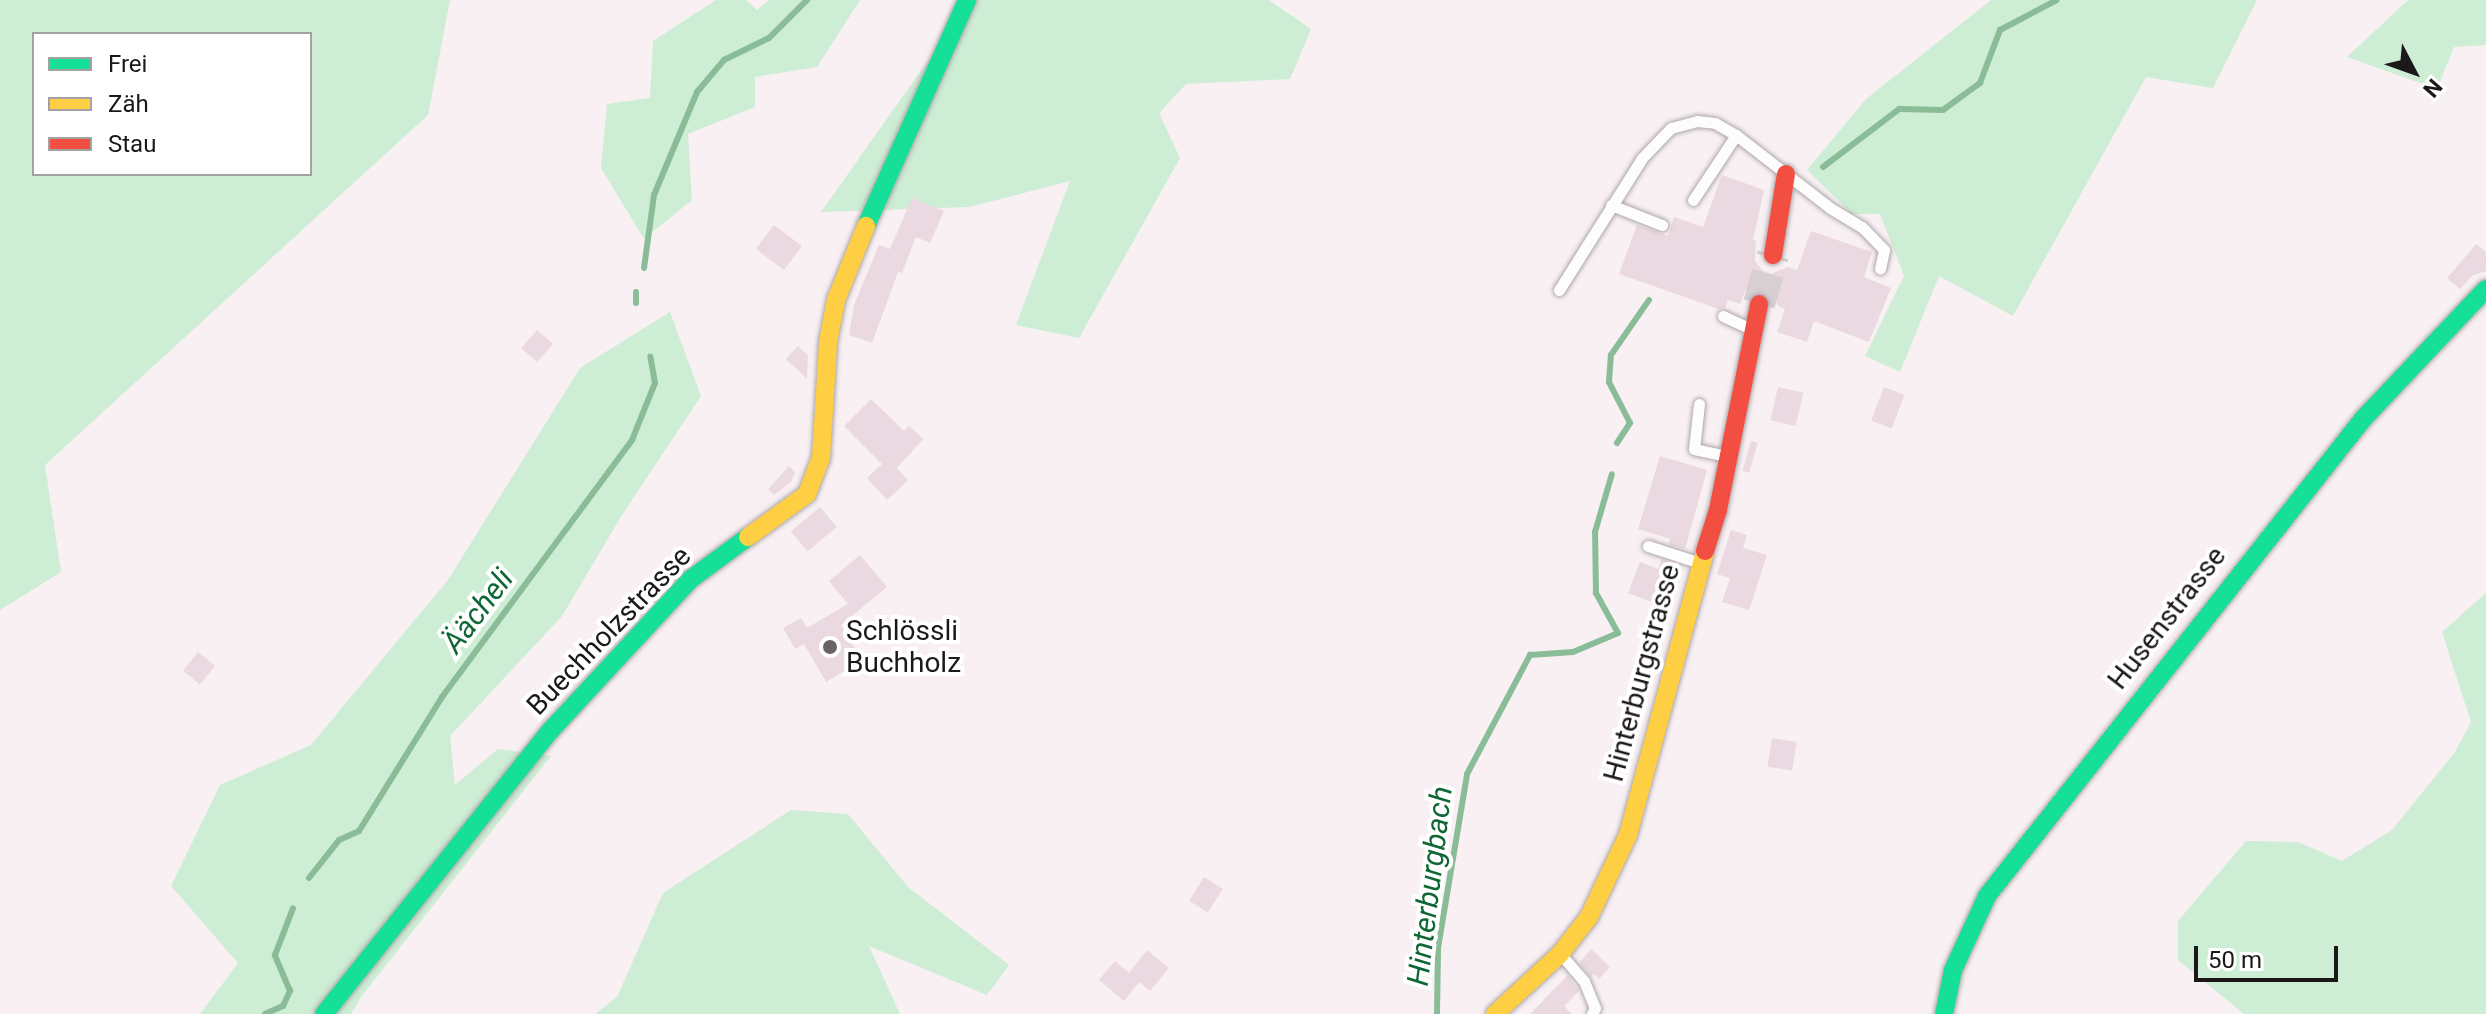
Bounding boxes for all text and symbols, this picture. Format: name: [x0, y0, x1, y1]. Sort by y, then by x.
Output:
legend: [32, 32, 312, 176]
north arrow: [2374, 32, 2454, 112]
text: Frei: [108, 50, 147, 78]
text: N: [2418, 74, 2447, 102]
text: Zäh: [108, 90, 149, 118]
text: Stau: [108, 130, 156, 158]
street label: Buechholzstrasse: [520, 540, 698, 722]
street label: Husenstrasse: [2101, 540, 2233, 696]
street label: Hinterburgstrasse: [1597, 561, 1687, 785]
water label: Äächeli: [435, 562, 521, 660]
place label: Schlössli Buchholz: [846, 614, 961, 680]
marker: Schlössli Buchholz: [821, 638, 839, 656]
water label: Hinterburgbach: [1400, 784, 1460, 988]
scale bar: [2198, 930, 2342, 980]
text: 50 m: [2208, 946, 2262, 974]

